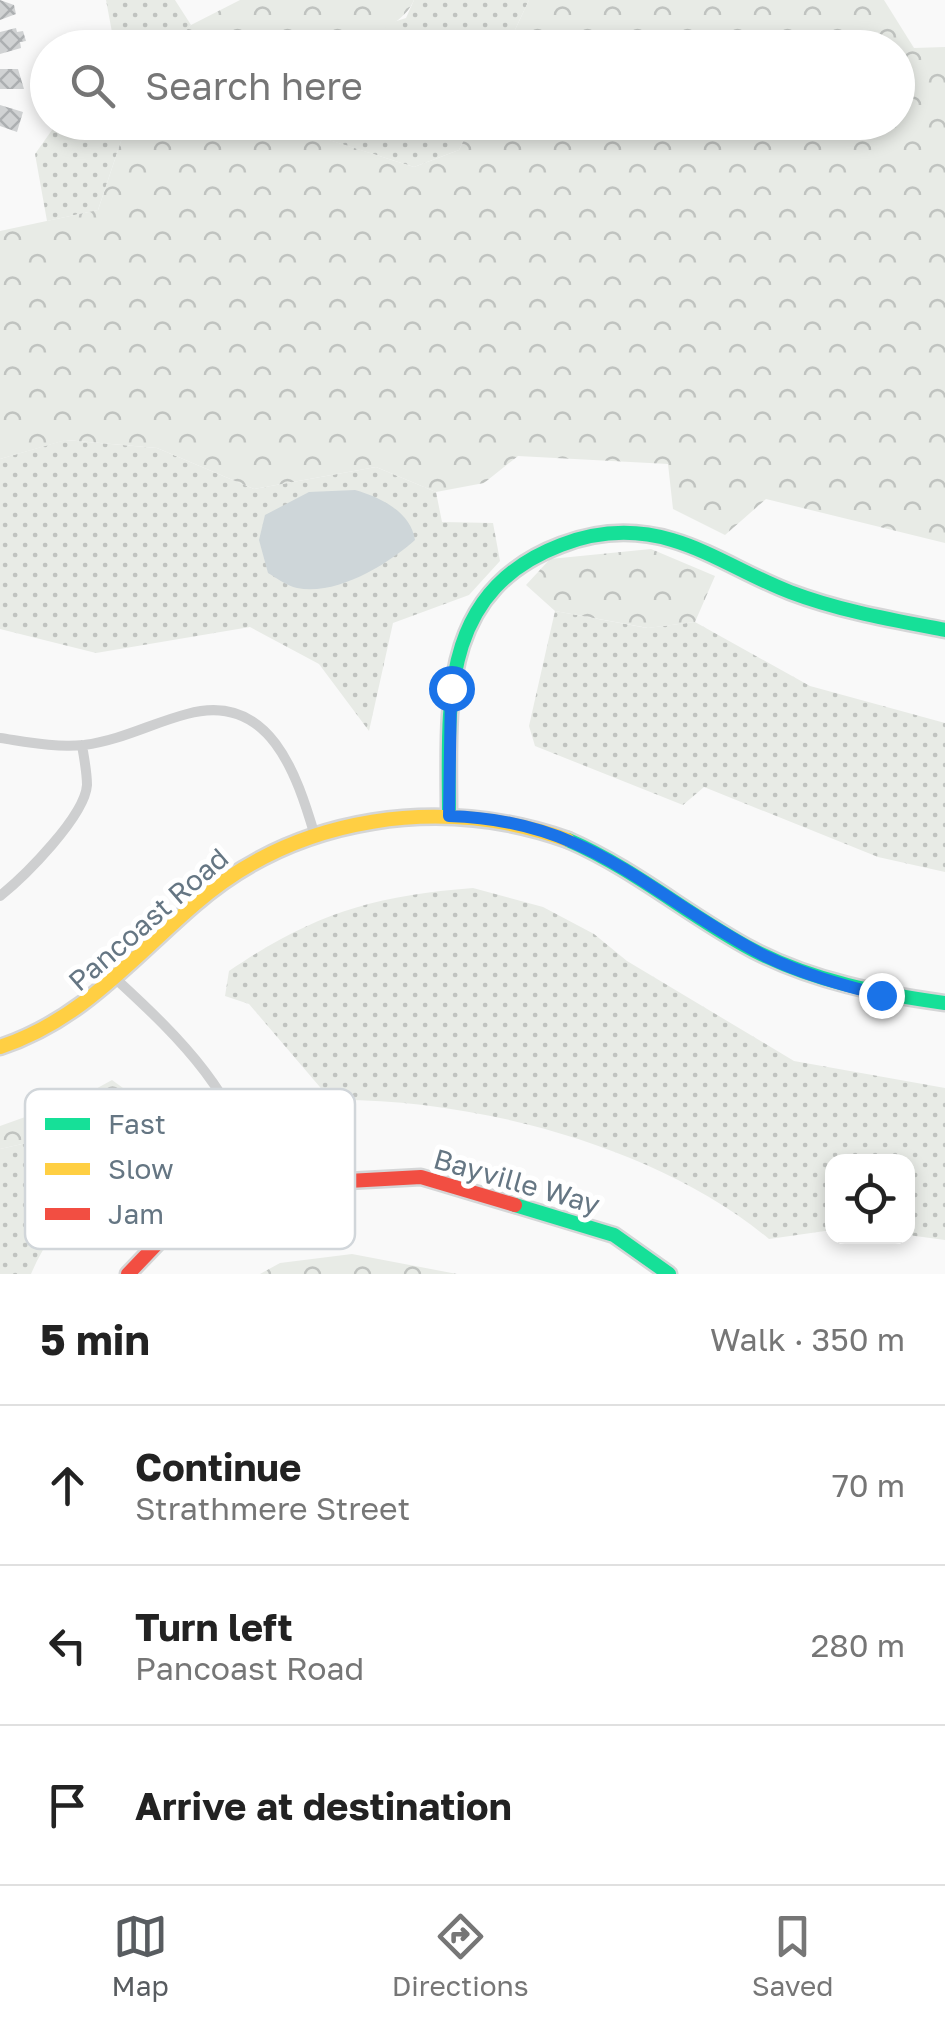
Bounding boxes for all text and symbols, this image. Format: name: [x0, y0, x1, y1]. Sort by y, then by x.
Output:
search box: [30, 30, 915, 140]
icon: search: [65, 58, 120, 113]
text: Search here: [145, 63, 363, 108]
route start: [429, 666, 475, 712]
street label: Pancoast Road: [61, 841, 235, 997]
route end: [859, 973, 905, 1019]
legend: [25, 1089, 355, 1249]
text: Fast: [108, 1107, 166, 1140]
street label: Bayville Way: [430, 1142, 604, 1221]
text: Slow: [108, 1152, 174, 1185]
map controls: [825, 1154, 915, 1244]
button: locate: [825, 1154, 915, 1244]
text: Jam: [108, 1197, 164, 1230]
text: 5 min: [40, 1314, 150, 1364]
text: Walk · 350 m: [710, 1320, 905, 1358]
text: Continue: [135, 1444, 301, 1489]
icon: ahead: [40, 1458, 95, 1513]
text: 70 m: [832, 1466, 905, 1504]
text: Strathmere Street: [135, 1489, 410, 1527]
text: Turn left: [135, 1604, 293, 1649]
icon: left: [40, 1618, 95, 1673]
text: 280 m: [811, 1626, 905, 1664]
text: Pancoast Road: [135, 1649, 364, 1687]
icon: arrive: [40, 1778, 95, 1833]
text: Arrive at destination: [135, 1783, 512, 1828]
tab: Map: [112, 1909, 169, 2002]
tab: Directions: [392, 1909, 529, 2002]
tab: Saved: [752, 1909, 833, 2002]

